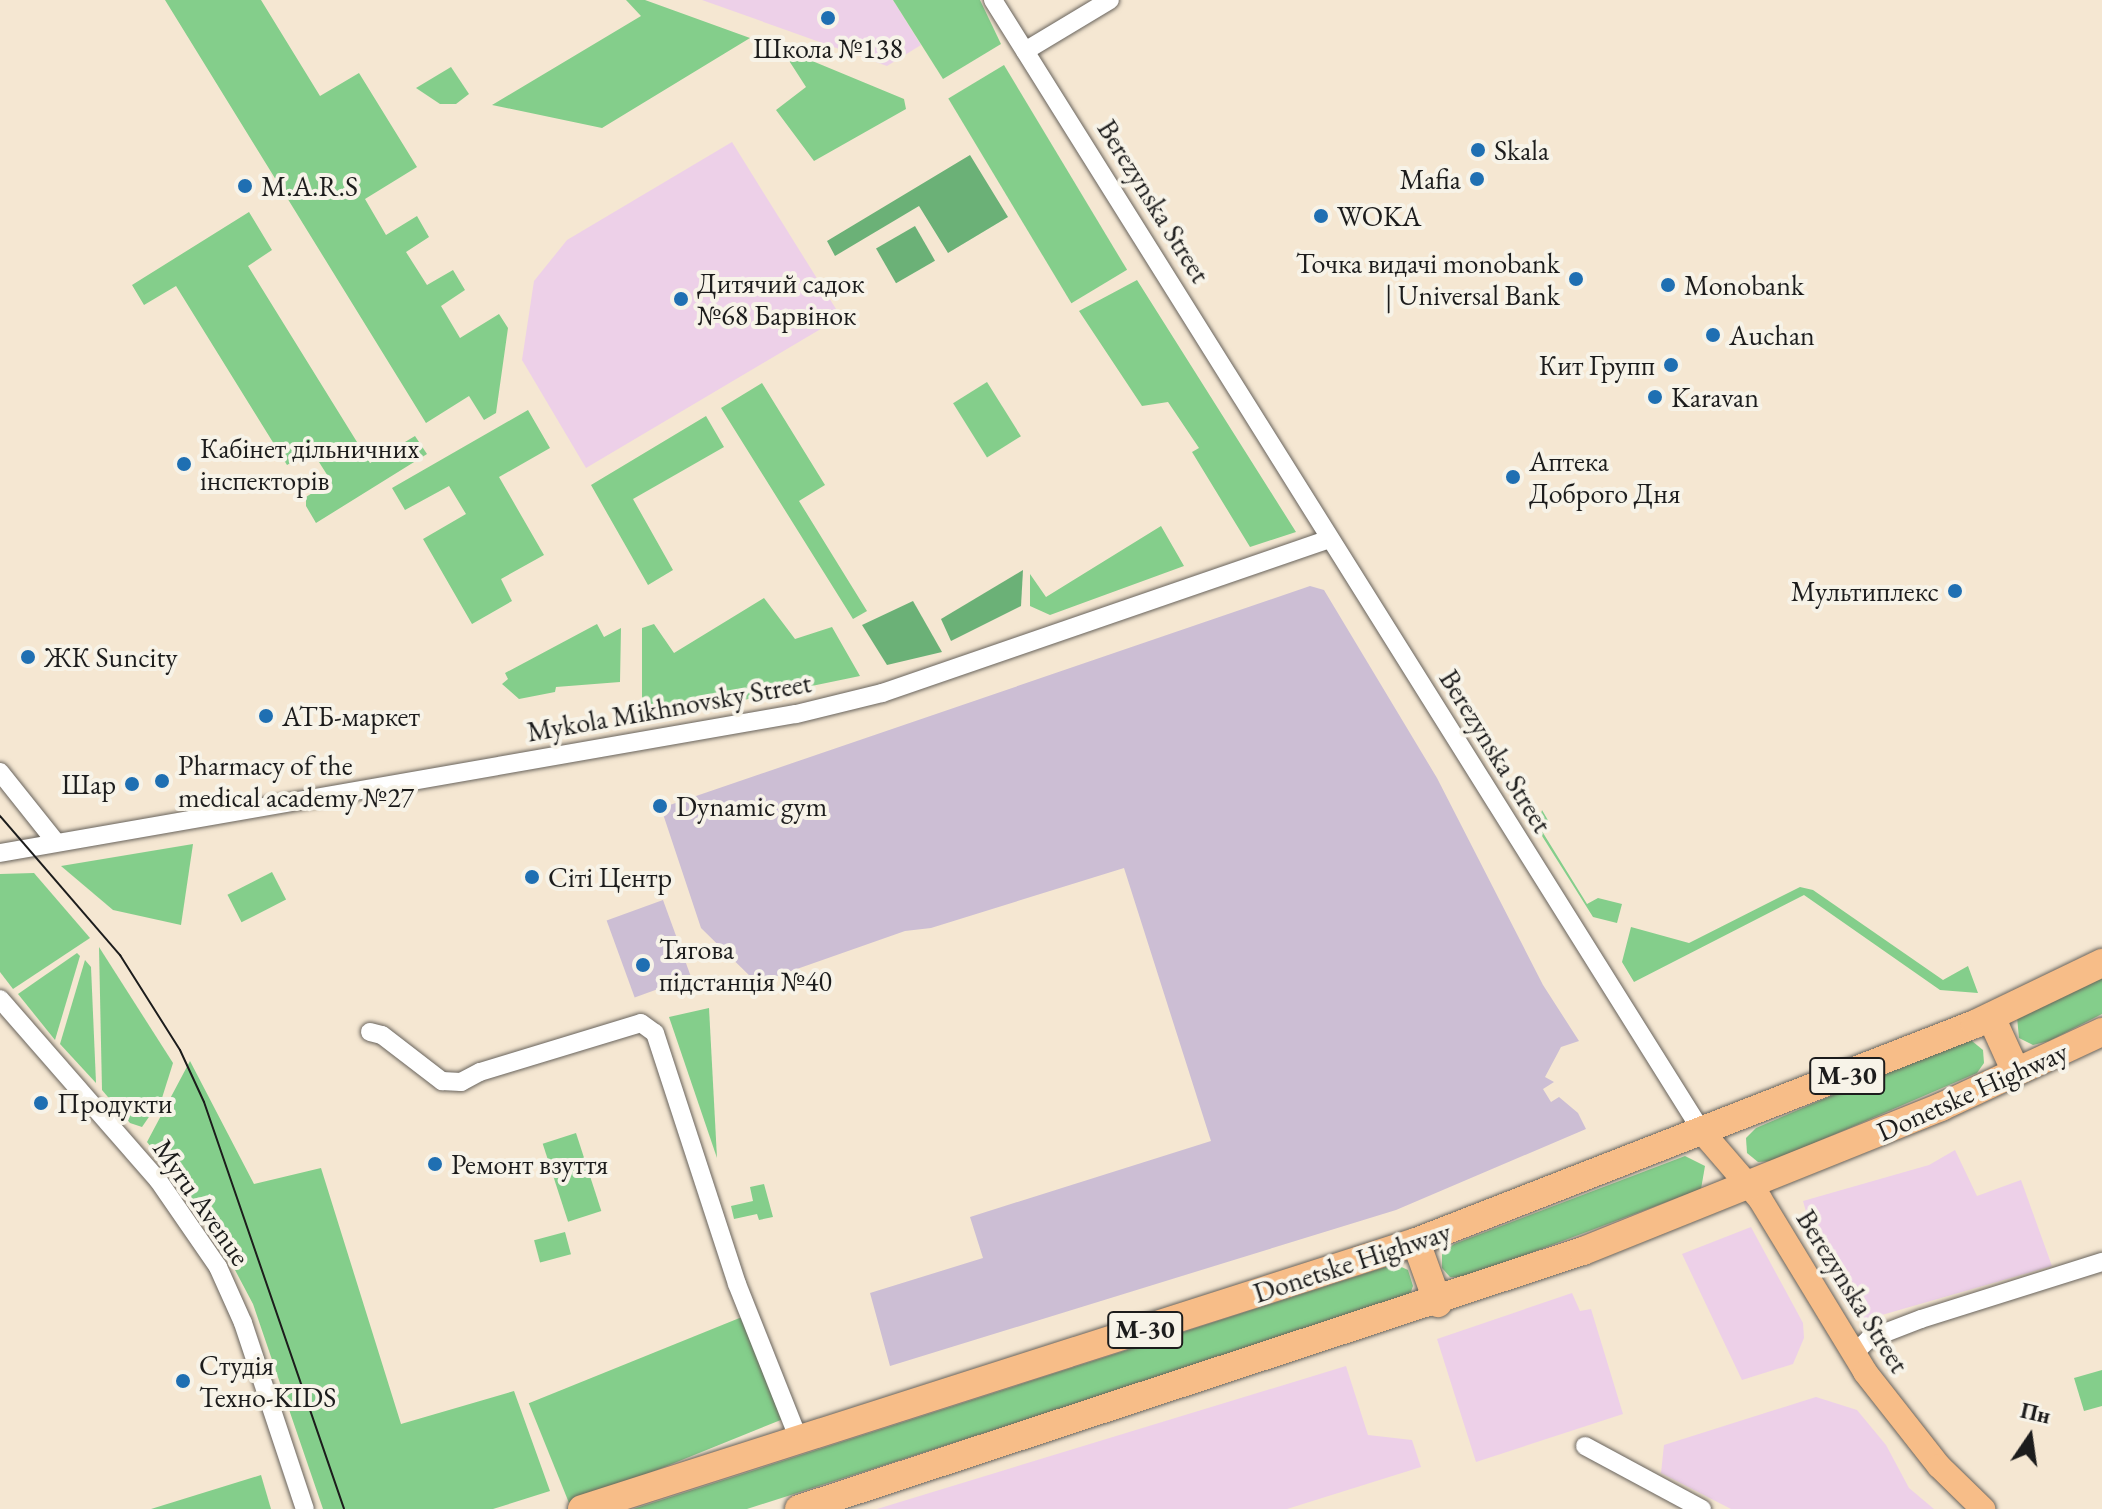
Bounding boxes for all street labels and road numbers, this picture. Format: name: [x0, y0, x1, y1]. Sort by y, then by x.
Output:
street label: Berezynska Street: [1091, 113, 1217, 289]
street label: Berezynska Street: [1433, 663, 1559, 839]
street label: Mykola Mikhnovsky Street: [524, 665, 814, 749]
street label: Donetske Highway: [1871, 1034, 2073, 1148]
road number: М-30: [1809, 1054, 1885, 1098]
street label: Myru Avenue: [146, 1132, 258, 1272]
street label: Berezynska Street: [1790, 1203, 1916, 1379]
street label: Donetske Highway: [1249, 1214, 1455, 1310]
road number: М-30: [1107, 1308, 1183, 1352]

